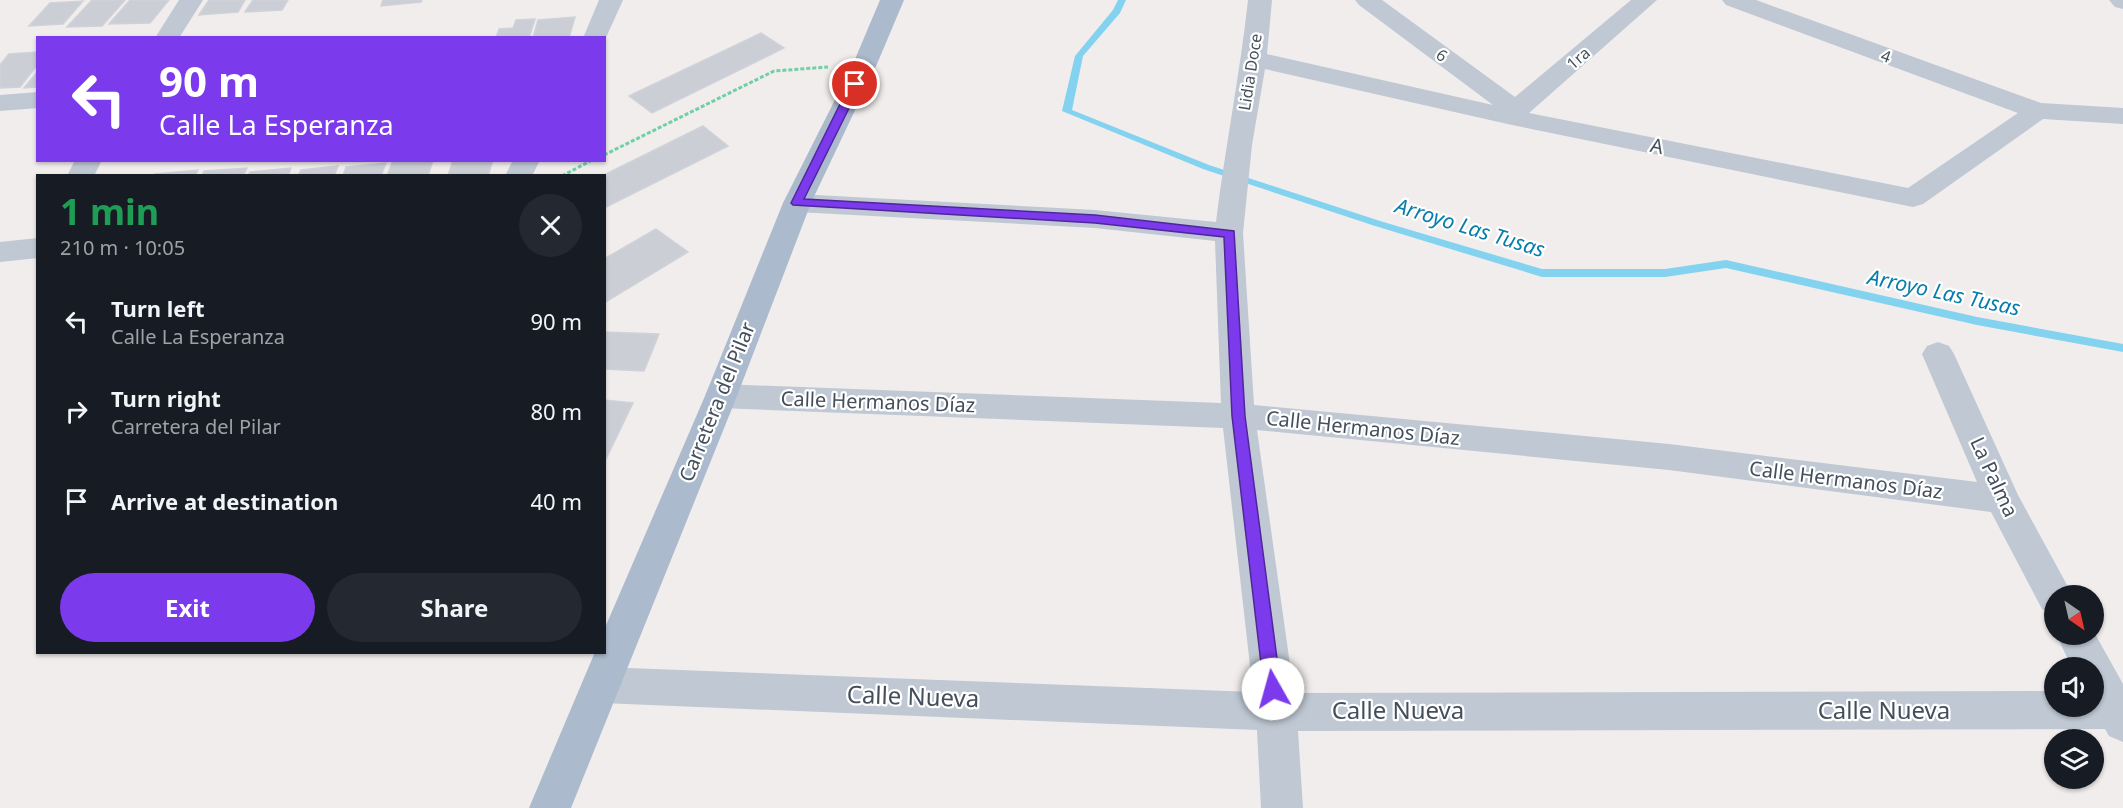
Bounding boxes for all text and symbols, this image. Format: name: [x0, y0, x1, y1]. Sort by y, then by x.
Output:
street label: Lidia Doce: [1233, 32, 1267, 112]
street label: 1ra: [1562, 42, 1594, 74]
street label: 6: [1432, 43, 1452, 67]
street label: 4: [1878, 44, 1894, 68]
text: 90 m: [159, 52, 259, 109]
pin: [829, 58, 880, 109]
icon: left: [60, 60, 138, 138]
icon: arrive: [838, 67, 871, 100]
text: Calle La Esperanza: [159, 106, 394, 143]
street label: A: [1648, 131, 1666, 160]
text: 1 min: [60, 187, 159, 236]
water label: Arroyo Las Tusas: [1390, 190, 1548, 263]
button: close: [519, 194, 582, 257]
text: 210 m · 10:05: [60, 234, 185, 261]
water label: Arroyo Las Tusas: [1864, 262, 2023, 322]
text: Turn left: [111, 293, 205, 323]
icon: left: [60, 305, 93, 338]
text: 90 m: [531, 306, 582, 336]
street label: Carretera del Pilar: [672, 318, 761, 486]
text: Calle La Esperanza: [111, 323, 285, 350]
text: Turn right: [111, 383, 221, 413]
street label: Calle Hermanos Díaz: [780, 385, 976, 418]
icon: right: [60, 395, 93, 428]
text: 80 m: [531, 396, 582, 426]
street label: Calle Hermanos Díaz: [1265, 404, 1461, 451]
text: Carretera del Pilar: [111, 413, 281, 440]
street label: La Palma: [1964, 432, 2025, 521]
street label: Calle Hermanos Díaz: [1748, 454, 1944, 505]
icon: arrive: [60, 485, 93, 518]
text: Arrive at destination: [111, 486, 338, 516]
text: 40 m: [531, 486, 582, 516]
button: Exit: [60, 573, 315, 642]
button: Share: [327, 573, 582, 642]
north arrow: [2044, 585, 2104, 645]
map controls: [2044, 585, 2104, 789]
position arrow: [1241, 657, 1305, 721]
button: sound: [2044, 657, 2104, 717]
street label: Calle Nueva: [846, 677, 980, 714]
street label: Calle Nueva: [1332, 693, 1464, 726]
street label: Calle Nueva: [1818, 693, 1950, 726]
button: layers: [2044, 729, 2104, 789]

